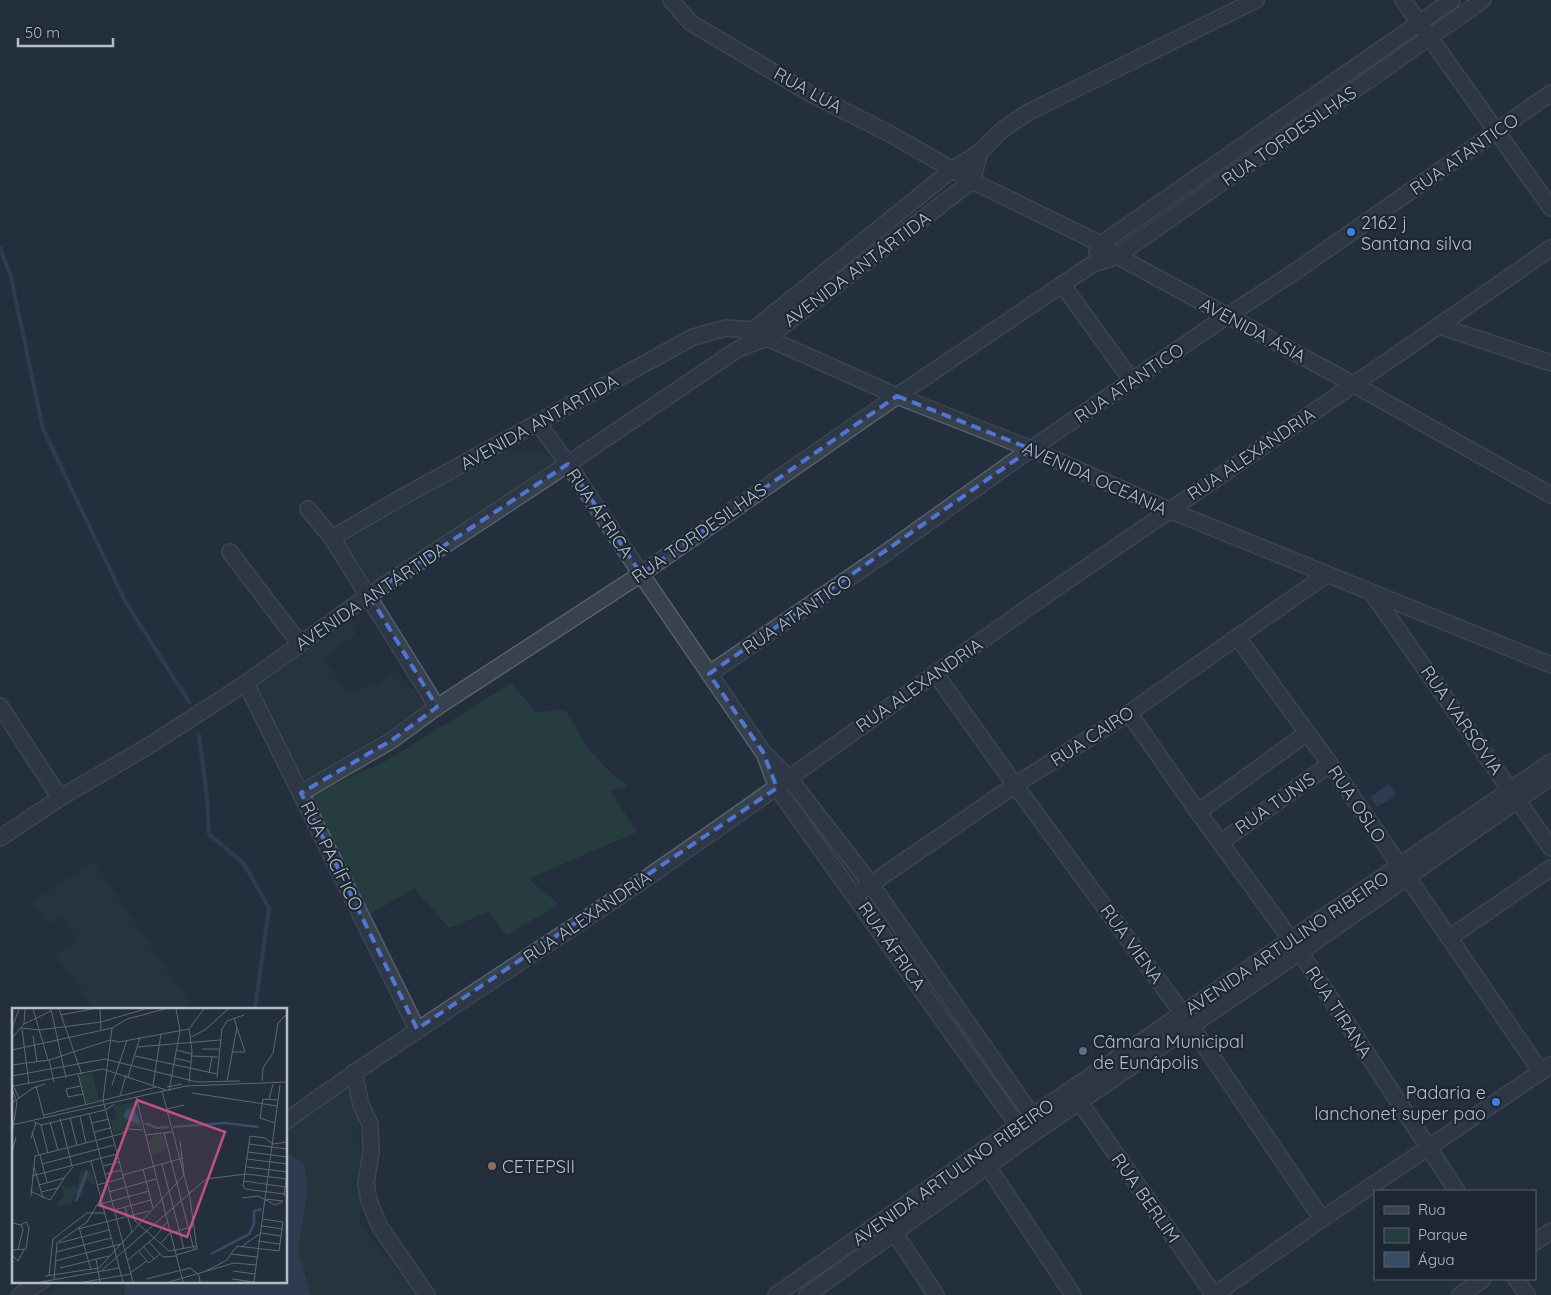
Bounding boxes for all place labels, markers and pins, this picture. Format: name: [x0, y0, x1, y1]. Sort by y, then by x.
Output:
place label: 2162 j Santana silva: [1361, 211, 1472, 255]
marker: 2162 j Santana silva: [1345, 226, 1357, 238]
place label: Câmara Municipal de Eunápolis: [1093, 1030, 1244, 1074]
marker: Câmara Municipal de Eunápolis: [1077, 1045, 1089, 1057]
place label: Padaria e lanchonet super pao: [1314, 1081, 1486, 1125]
marker: Padaria e lanchonet super pao: [1490, 1096, 1502, 1108]
place label: CETEPSII: [502, 1155, 575, 1178]
marker: CETEPSII: [486, 1160, 498, 1172]

